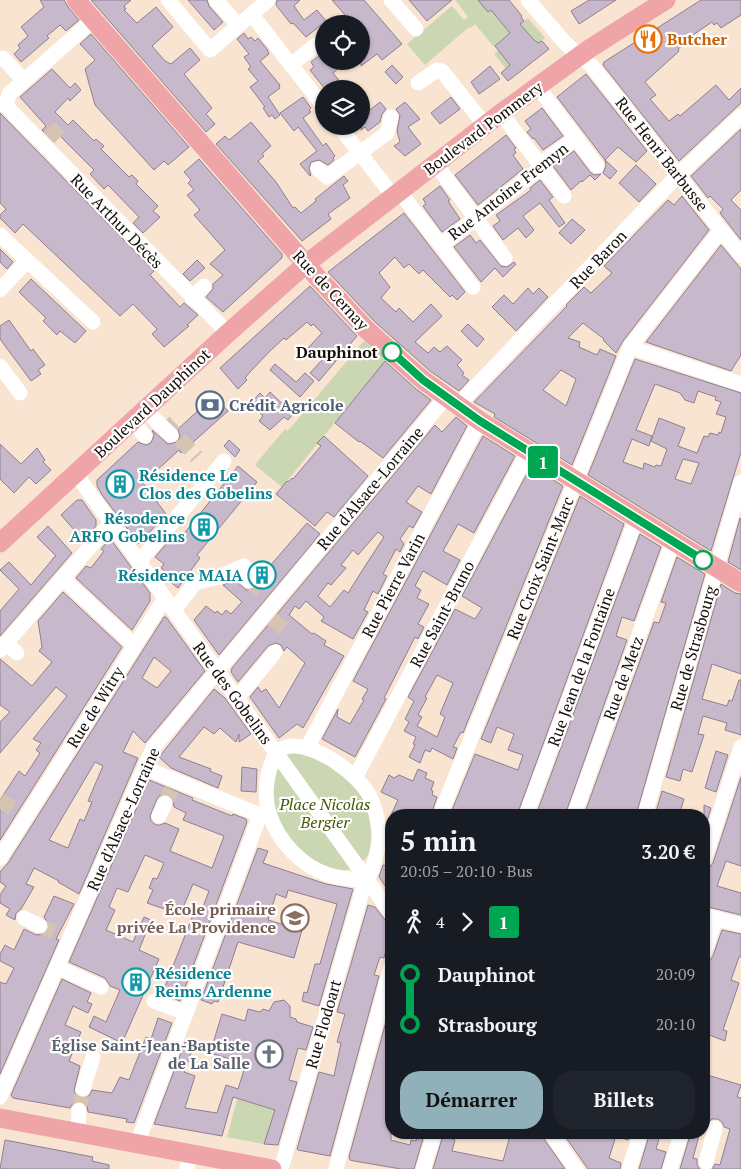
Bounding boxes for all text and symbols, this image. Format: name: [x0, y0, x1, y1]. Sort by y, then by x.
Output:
map controls: [315, 15, 370, 135]
button: locate: [315, 15, 370, 70]
restaurant icon: Butcher: [633, 24, 663, 54]
place label: Butcher: [667, 28, 727, 50]
street label: Boulevard Pommery: [419, 75, 548, 180]
button: layers: [315, 80, 370, 135]
street label: Rue Henri Barbusse: [610, 92, 714, 216]
street label: Rue Antoine Fremyn: [443, 137, 573, 245]
street label: Rue Arthur Décès: [66, 169, 168, 273]
street label: Rue Baron: [564, 224, 632, 293]
street label: Rue de Cernay: [288, 245, 374, 335]
place label: Dauphinot: [296, 341, 379, 363]
marker: Dauphinot: [382, 342, 402, 362]
street label: Boulevard Dauphinot: [89, 343, 215, 463]
bank icon: Crédit Agricole: [195, 390, 225, 420]
place label: Crédit Agricole: [229, 394, 344, 416]
street label: Rue d'Alsace-Lorraine: [312, 422, 428, 554]
line badge: 1: [527, 446, 559, 478]
text: 1: [538, 450, 548, 474]
place label: Résidence Le Clos des Gobelins: [139, 464, 273, 504]
building icon: Résidence Le Clos des Gobelins: [105, 469, 135, 499]
street label: Rue Croix Saint-Marc: [501, 493, 579, 643]
place label: Résodence ARFO Gobelins: [70, 507, 185, 547]
building icon: Résodence ARFO Gobelins: [189, 512, 219, 542]
street label: Rue Pierre Varin: [356, 528, 430, 641]
unlabelled marker: [693, 550, 713, 570]
street label: Rue Saint-Bruno: [405, 557, 479, 671]
building icon: Résidence MAIA: [247, 560, 277, 590]
place label: Résidence MAIA: [118, 564, 243, 586]
street label: Rue de Strasbourg: [665, 582, 722, 713]
street label: Rue Jean de la Fontaine: [542, 585, 620, 749]
street label: Rue de Metz: [598, 633, 648, 723]
street label: Rue des Gobelins: [188, 637, 278, 749]
street label: Rue de Witry: [61, 661, 129, 752]
street label: Rue d'Alsace-Lorraine: [81, 744, 165, 894]
park label: Place Nicolas Bergier: [279, 793, 371, 833]
text: 5 min: [400, 822, 477, 859]
text: 3.20 €: [641, 839, 695, 864]
text: 20:05 – 20:10 · Bus: [400, 860, 533, 882]
place label: École primaire privée La Providence: [117, 898, 276, 938]
school or university icon: École primaire privée La Providence: [280, 903, 310, 933]
icon: walk: [400, 908, 428, 936]
icon: forward: [453, 908, 481, 936]
text: 1: [499, 910, 509, 934]
text: 4: [436, 911, 445, 933]
place label: Résidence Reims Ardenne: [155, 962, 272, 1002]
text: Dauphinot: [438, 962, 535, 987]
text: 20:09: [656, 963, 695, 985]
building icon: Résidence Reims Ardenne: [121, 967, 151, 997]
street label: Rue Flodoart: [300, 977, 346, 1071]
text: Strasbourg: [438, 1012, 537, 1037]
text: 20:10: [656, 1013, 695, 1035]
place label: Église Saint-Jean-Baptiste de La Salle: [52, 1034, 250, 1074]
church icon: Église Saint-Jean-Baptiste de La Salle: [254, 1039, 284, 1069]
button: Démarrer: [400, 1071, 543, 1129]
button: Billets: [553, 1071, 695, 1129]

